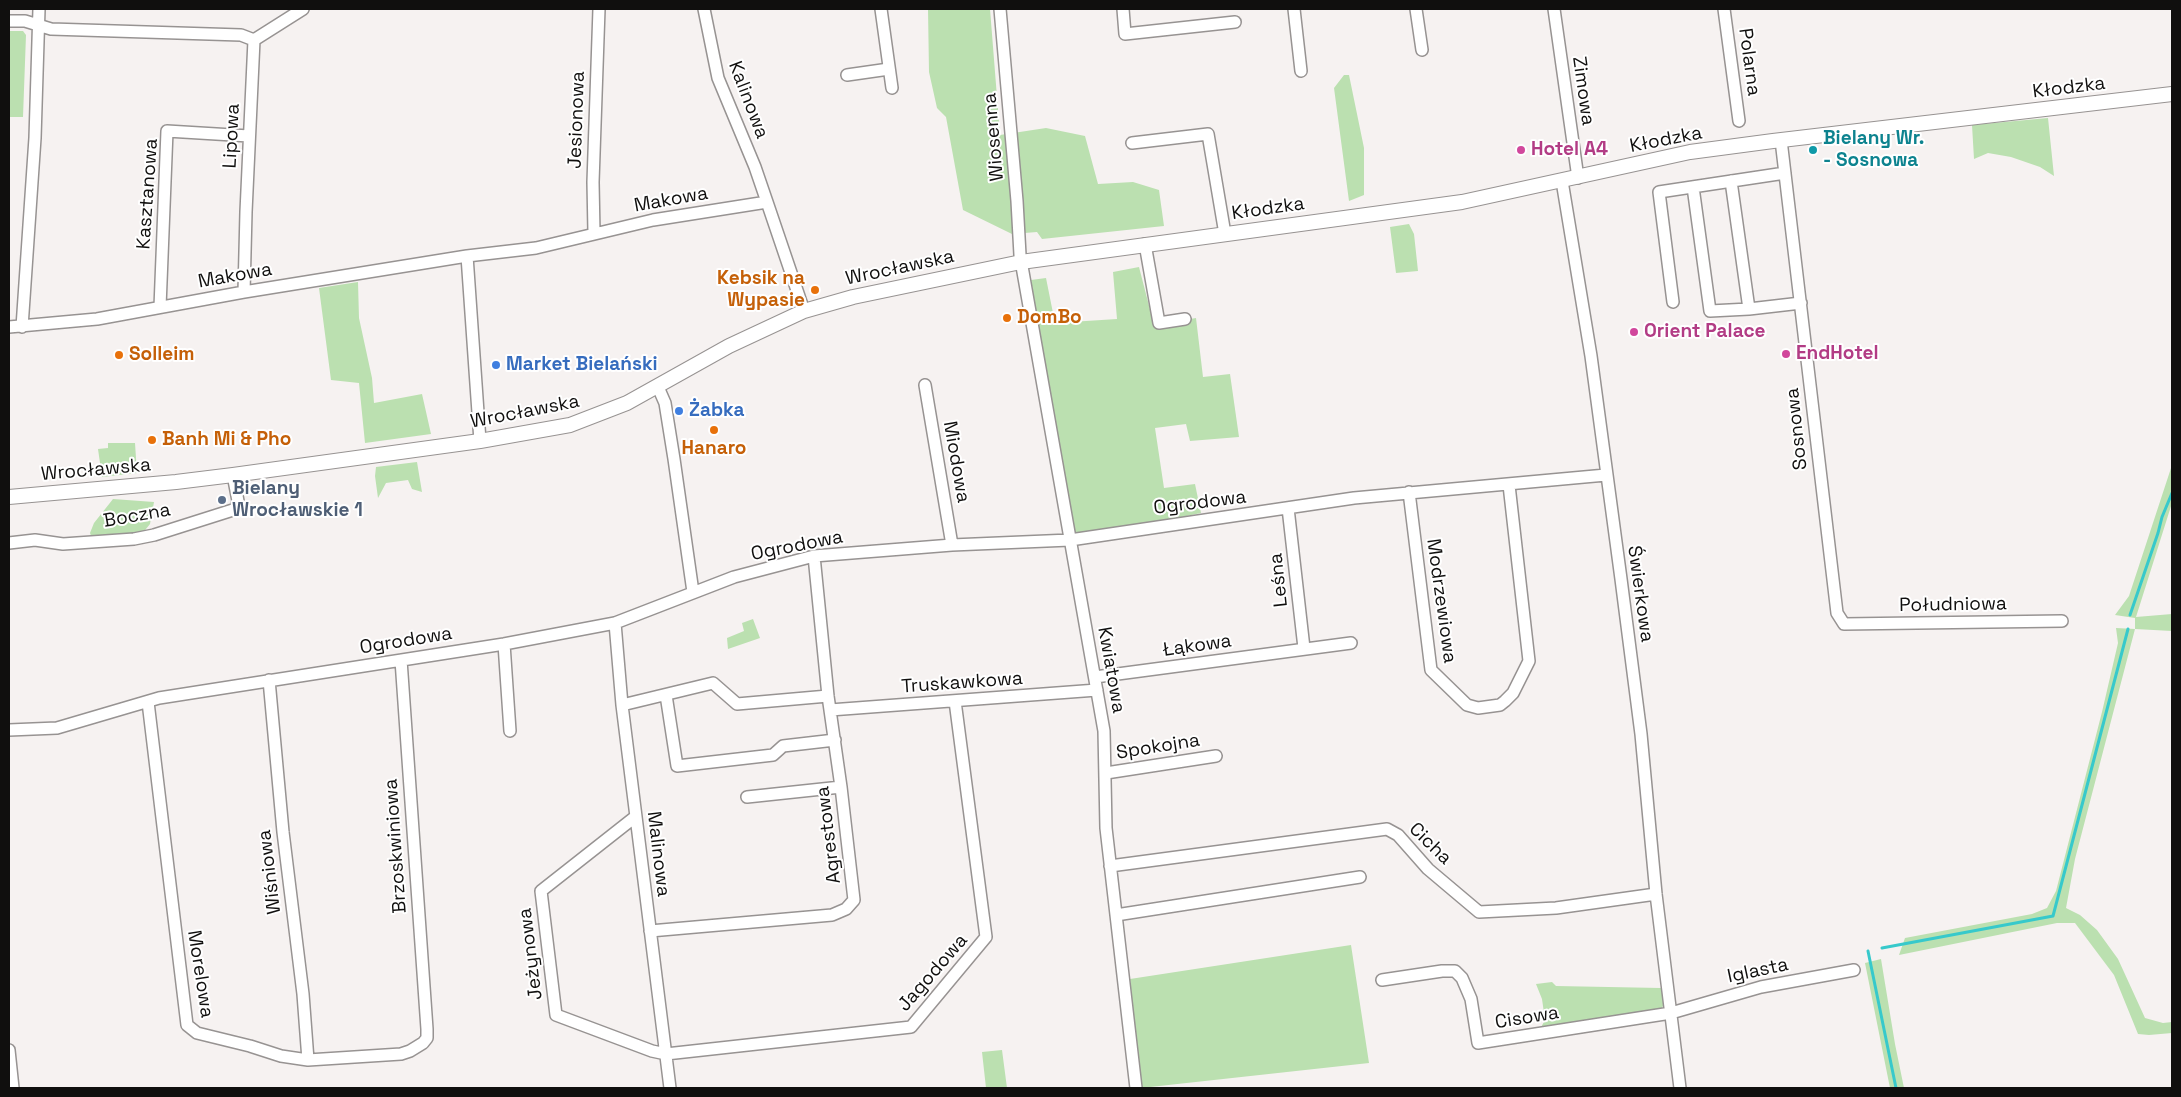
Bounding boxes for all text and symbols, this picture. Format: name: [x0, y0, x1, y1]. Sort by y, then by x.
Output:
street label: Polarna: [1733, 27, 1765, 97]
street label: Zimowa: [1567, 55, 1599, 127]
street label: Kalinowa: [723, 58, 773, 142]
street label: Jesionowa: [564, 71, 590, 169]
street label: Kłodzka: [2031, 72, 2107, 104]
street label: Wiosenna: [979, 92, 1009, 182]
street label: Lipowa: [219, 103, 245, 169]
street label: Kłodzka: [1628, 122, 1704, 158]
place label: Bielany Wr. - Sosnowa: [1823, 128, 1924, 172]
street label: Kasztanowa: [133, 138, 163, 250]
place label: Hotel A4: [1531, 139, 1608, 161]
marker: Hotel A4: [1515, 144, 1527, 156]
marker: Bielany Wr. - Sosnowa: [1807, 144, 1819, 156]
street label: Makowa: [632, 182, 710, 218]
street label: Kłodzka: [1230, 193, 1306, 225]
street label: Wrocławska: [844, 245, 956, 291]
street label: Makowa: [196, 258, 274, 294]
place label: Kebsik na Wypasie: [717, 268, 805, 312]
marker: Kebsik na Wypasie: [809, 284, 821, 296]
place label: DomBo: [1017, 307, 1082, 329]
marker: DomBo: [1001, 312, 1013, 324]
place label: Orient Palace: [1644, 321, 1766, 343]
marker: Orient Palace: [1628, 326, 1640, 338]
place label: EndHotel: [1796, 343, 1878, 365]
place label: Solleim: [129, 344, 194, 366]
marker: EndHotel: [1780, 348, 1792, 360]
marker: Solleim: [113, 349, 125, 361]
place label: Market Bielański: [506, 354, 658, 376]
marker: Market Bielański: [490, 359, 502, 371]
street label: Sosnowa: [1781, 387, 1813, 471]
street label: Wrocławska: [469, 390, 581, 434]
place label: Żabka: [689, 400, 745, 422]
marker: Żabka: [673, 405, 685, 417]
street label: Miodowa: [938, 419, 974, 505]
marker: Hanaro: [708, 424, 720, 436]
place label: Banh Mi & Pho: [162, 429, 291, 451]
marker: Banh Mi & Pho: [146, 434, 158, 446]
place label: Hanaro: [682, 438, 746, 460]
street label: Wrocławska: [40, 454, 152, 486]
place label: Bielany Wrocławskie 1: [232, 478, 363, 522]
street label: Ogrodowa: [1152, 486, 1248, 520]
marker: Bielany Wrocławskie 1: [216, 494, 228, 506]
street label: Boczna: [102, 499, 172, 533]
street label: Ogrodowa: [749, 526, 845, 566]
street label: Modrzewiowa: [1421, 537, 1461, 665]
street label: Świerkowa: [1622, 544, 1658, 644]
street label: Leśna: [1265, 552, 1293, 608]
street label: Południowa: [1899, 593, 2007, 617]
street label: Ogrodowa: [358, 622, 454, 660]
street label: Kwiatowa: [1092, 625, 1130, 715]
street label: Łąkowa: [1161, 630, 1233, 662]
street label: Truskawkowa: [900, 667, 1024, 699]
street label: Spokojna: [1115, 729, 1201, 765]
street label: Brzoskwiniowa: [380, 778, 412, 914]
street label: Agrestowa: [812, 785, 846, 885]
street label: Malinowa: [641, 810, 675, 898]
street label: Cicha: [1404, 818, 1456, 870]
street label: Wiśniowa: [253, 828, 287, 916]
street label: Jeżynowa: [514, 907, 548, 1001]
street label: Morelowa: [182, 929, 218, 1019]
street label: Jagodowa: [893, 930, 973, 1016]
street label: Iglasta: [1725, 953, 1791, 989]
street label: Cisowa: [1493, 1002, 1561, 1034]

